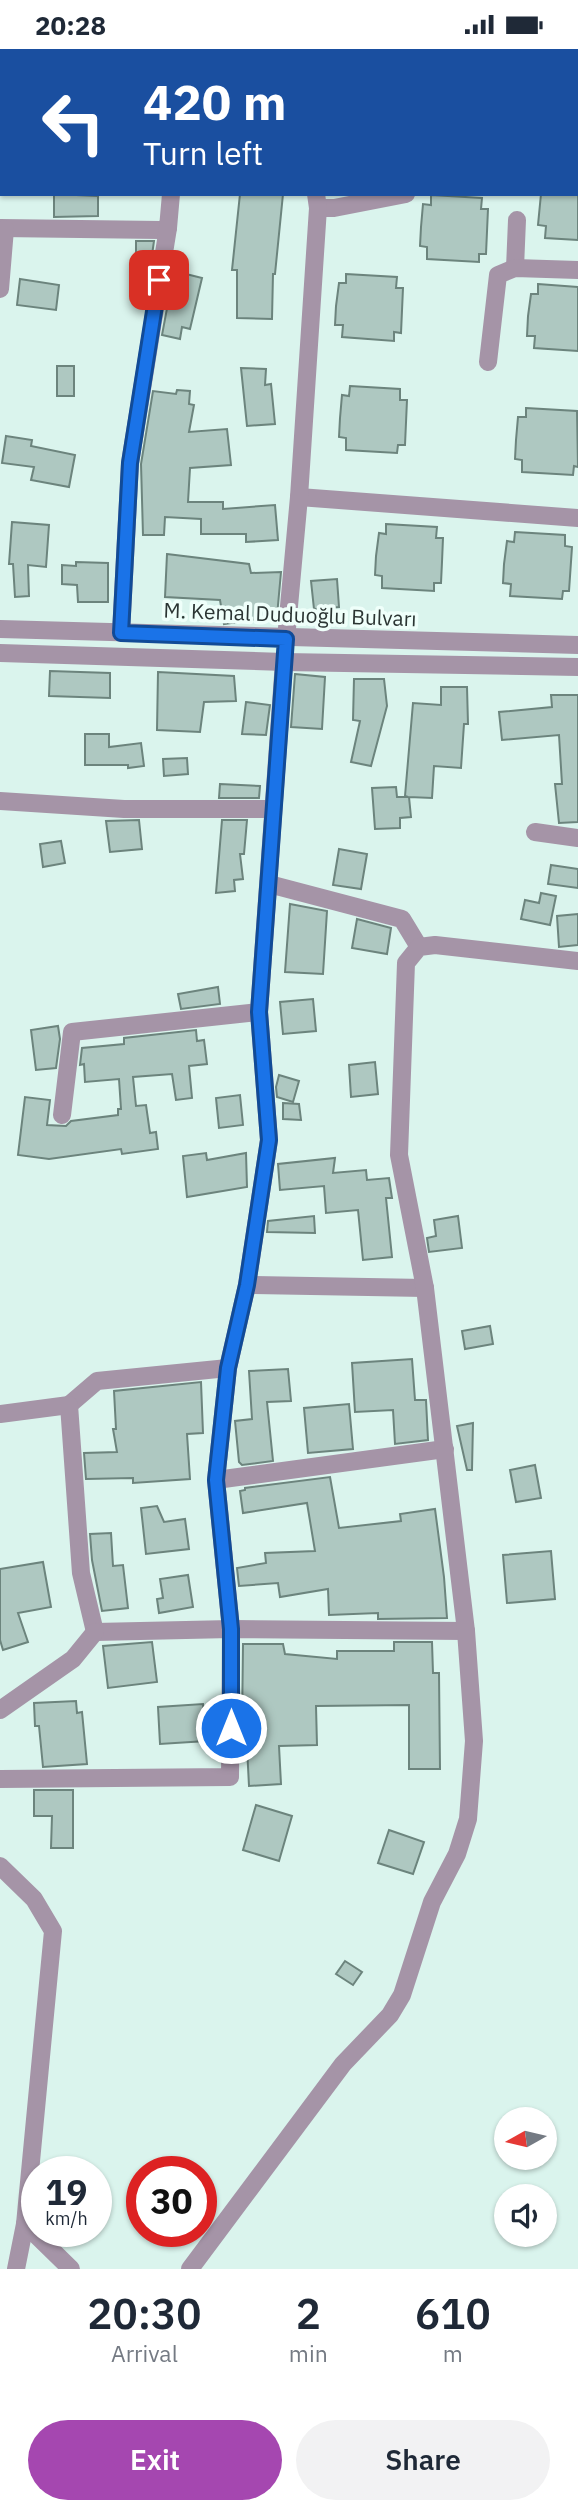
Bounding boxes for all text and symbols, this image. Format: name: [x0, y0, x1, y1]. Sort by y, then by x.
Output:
text: 20:28: [35, 8, 106, 42]
text: 420 m: [143, 70, 287, 133]
icon: left: [28, 77, 119, 168]
text: Turn left: [143, 132, 263, 174]
pin: [129, 250, 189, 310]
icon: arrive: [140, 261, 178, 299]
street label: M. Kemal Duduoğlu Bulvarı: [163, 596, 417, 632]
position arrow: [194, 1691, 268, 1765]
north arrow: [494, 2107, 556, 2170]
map controls: [494, 2107, 557, 2247]
speed limit sign: 30: [126, 2156, 217, 2247]
text: 19: [45, 2169, 88, 2215]
button: sound: [494, 2184, 557, 2247]
text: km/h: [45, 2207, 88, 2230]
text: 20:30: [87, 2286, 202, 2341]
text: 2: [296, 2286, 321, 2341]
text: 610: [415, 2286, 491, 2341]
text: Arrival: [111, 2338, 178, 2368]
text: min: [289, 2338, 328, 2368]
text: m: [443, 2338, 463, 2368]
button: Exit: [28, 2420, 282, 2500]
button: Share: [296, 2420, 550, 2500]

